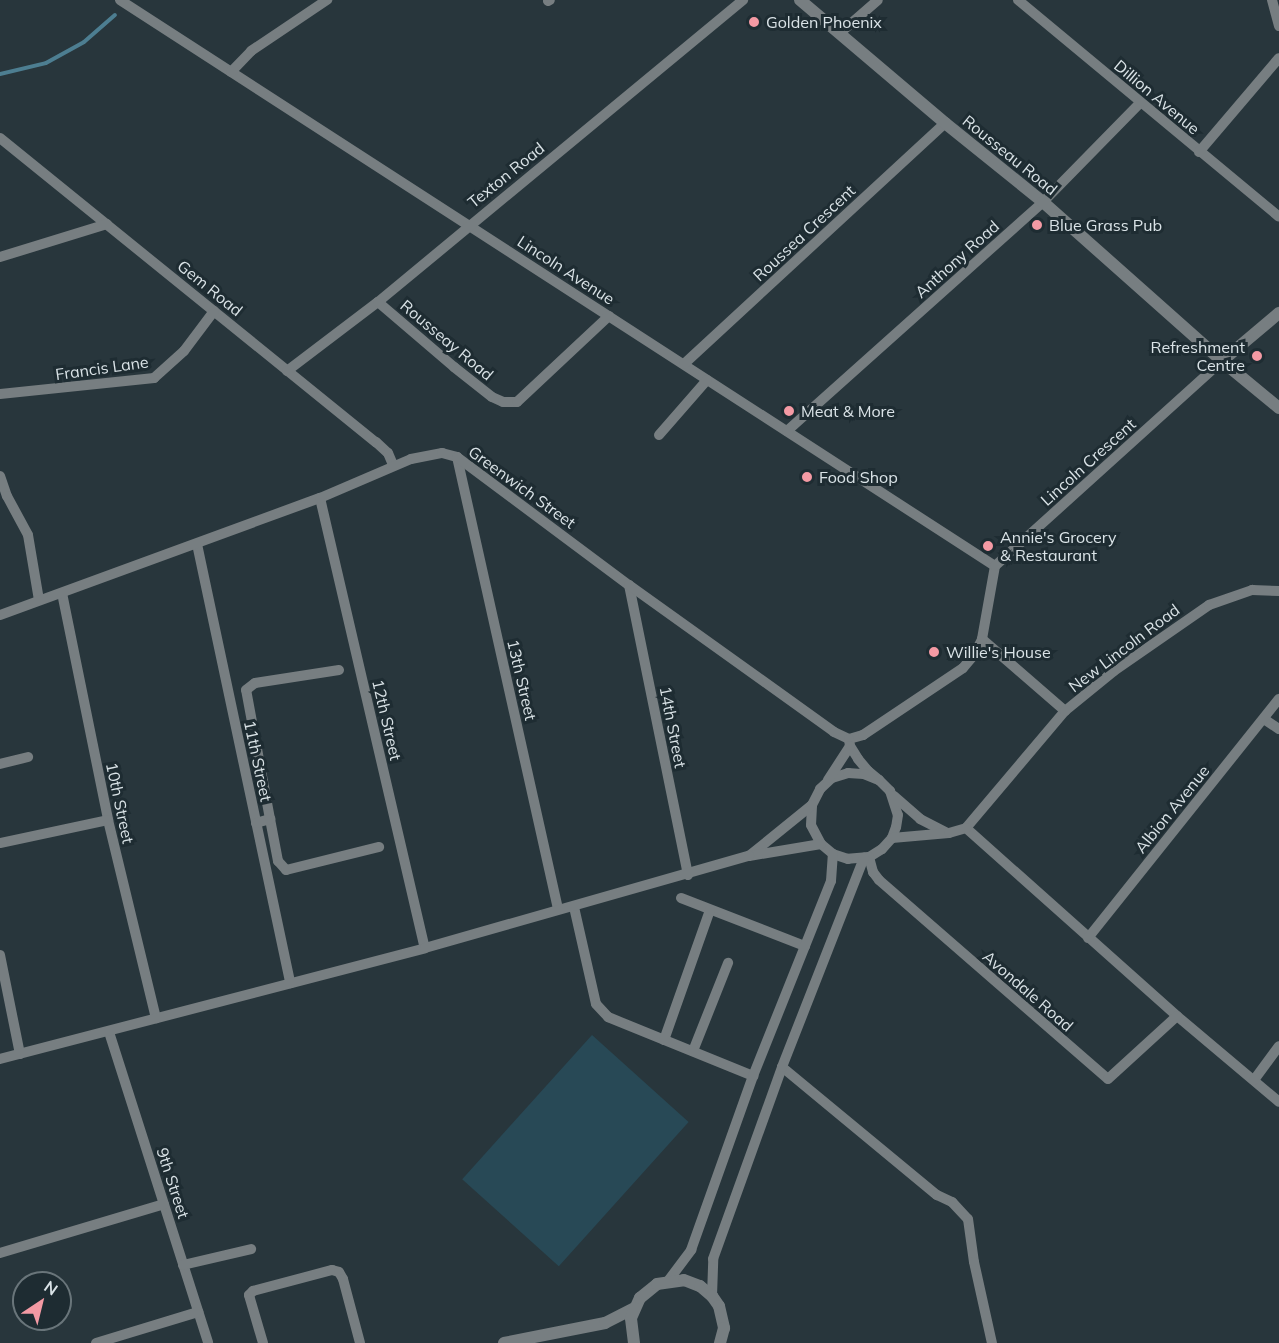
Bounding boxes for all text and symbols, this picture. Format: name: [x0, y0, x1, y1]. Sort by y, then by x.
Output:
place label: Golden Phoenix: [766, 12, 882, 32]
marker: Golden Phoenix: [747, 15, 761, 29]
street label: Dillion Avenue: [1110, 56, 1204, 138]
street label: Rousseau Road: [959, 111, 1061, 199]
street label: Texton Road: [464, 138, 548, 212]
street label: Roussea Crescent: [749, 181, 859, 285]
place label: Blue Grass Pub: [1049, 215, 1162, 235]
street label: Anthony Road: [911, 216, 1003, 302]
marker: Blue Grass Pub: [1030, 218, 1044, 232]
street label: Lincoln Avenue: [514, 231, 618, 309]
street label: Gem Road: [174, 256, 246, 320]
street label: Rousseay Road: [397, 296, 497, 384]
place label: Refreshment Centre: [1151, 337, 1245, 375]
marker: Refreshment Centre: [1250, 349, 1264, 363]
street label: Francis Lane: [54, 352, 150, 384]
place label: Meat & More: [801, 401, 895, 421]
marker: Meat & More: [782, 404, 796, 418]
street label: Lincoln Crescent: [1037, 414, 1139, 510]
street label: Greenwich Street: [465, 442, 579, 532]
place label: Food Shop: [819, 467, 898, 487]
marker: Food Shop: [800, 470, 814, 484]
place label: Annie's Grocery & Restaurant: [1000, 527, 1116, 565]
marker: Annie's Grocery & Restaurant: [981, 539, 995, 553]
street label: New Lincoln Road: [1065, 600, 1183, 696]
street label: 13th Street: [503, 638, 541, 722]
place label: Willie's House: [946, 642, 1051, 662]
marker: Willie's House: [927, 645, 941, 659]
street label: 12th Street: [368, 678, 406, 762]
street label: 14th Street: [656, 685, 690, 769]
street label: 11th Street: [240, 719, 276, 803]
street label: 10th Street: [102, 761, 138, 845]
street label: Albion Avenue: [1131, 761, 1213, 857]
street label: Avondale Road: [979, 947, 1077, 1035]
street label: 9th Street: [153, 1145, 193, 1221]
north arrow: [12, 1271, 72, 1331]
text: N: [40, 1276, 62, 1300]

